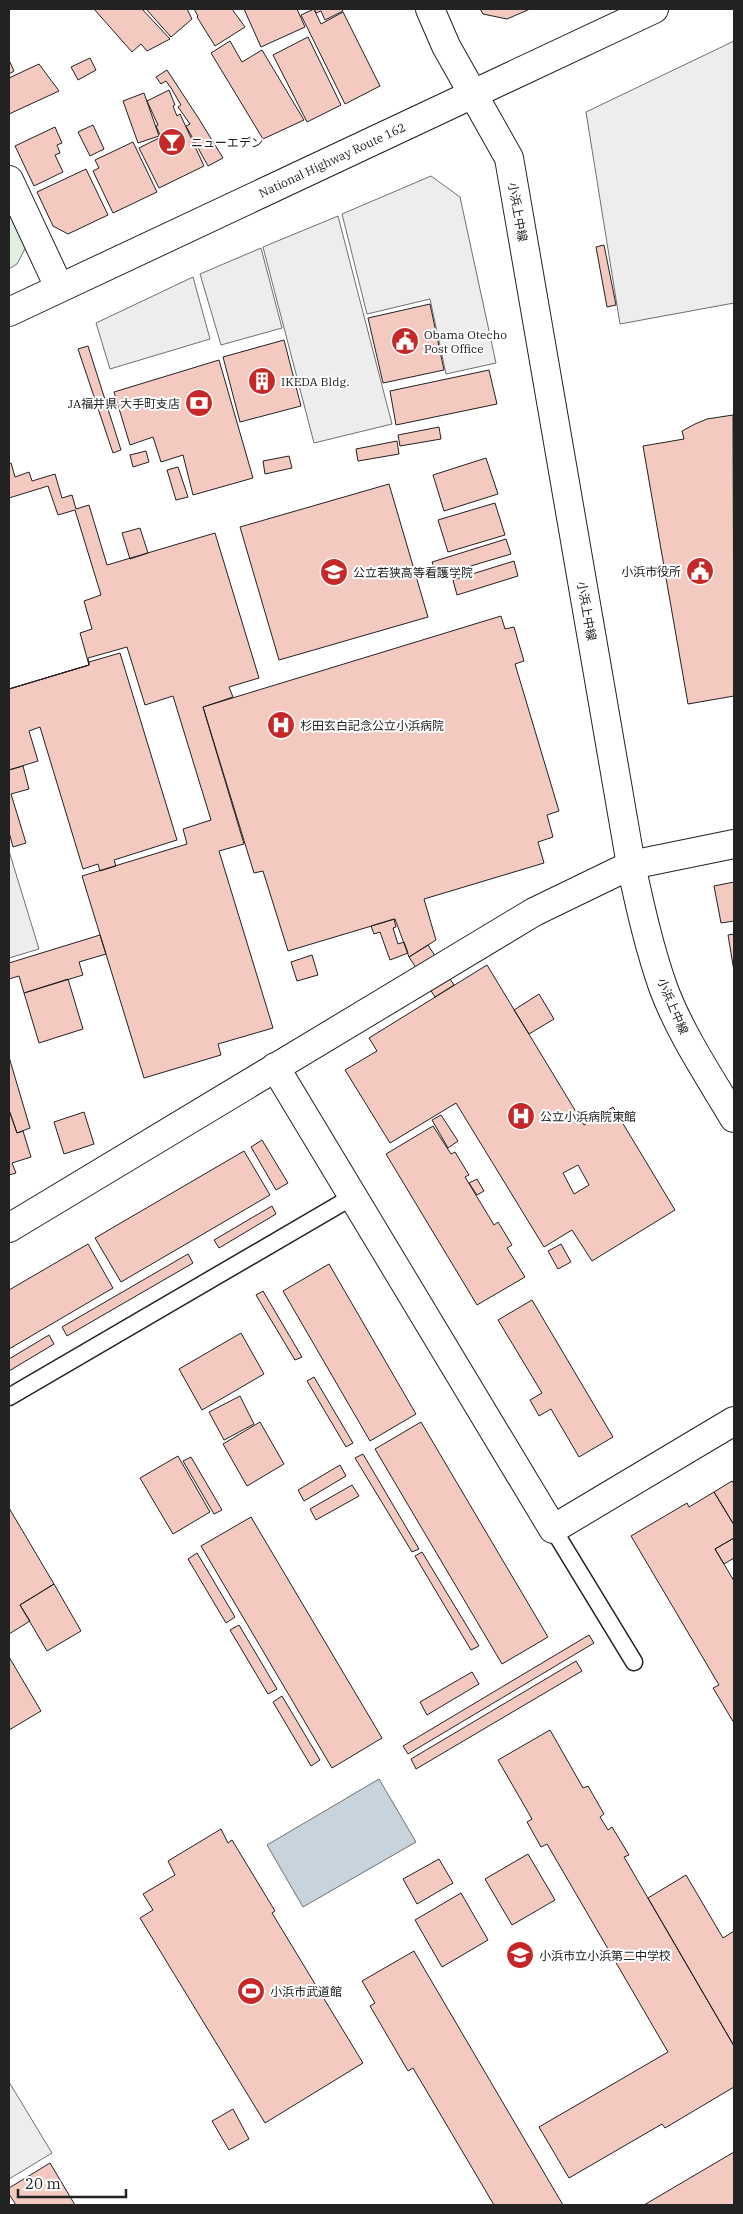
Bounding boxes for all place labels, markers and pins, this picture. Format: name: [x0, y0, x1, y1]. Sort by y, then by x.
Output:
bar icon: ニューエデン: [157, 127, 187, 157]
place label: ニューエデン: [191, 135, 263, 150]
public building icon: Obama Otecho Post Office: [390, 326, 420, 356]
place label: Obama Otecho Post Office: [424, 327, 507, 356]
building icon: IKEDA Bldg.: [247, 366, 277, 396]
place label: IKEDA Bldg.: [281, 374, 349, 389]
bank icon: JA福井県 大手町支店: [184, 388, 214, 418]
place label: JA福井県 大手町支店: [68, 396, 180, 411]
public building icon: 小浜市役所: [685, 556, 715, 586]
school or university icon: 公立若狭高等看護学院: [319, 557, 349, 587]
place label: 小浜市役所: [621, 564, 681, 579]
place label: 公立若狭高等看護学院: [353, 565, 473, 580]
hospital icon: 杉田玄白記念公立小浜病院: [266, 710, 296, 740]
place label: 杉田玄白記念公立小浜病院: [300, 718, 444, 733]
hospital icon: 公立小浜病院東館: [506, 1101, 536, 1131]
place label: 公立小浜病院東館: [540, 1109, 636, 1124]
school or university icon: 小浜市立小浜第二中学校: [505, 1940, 535, 1970]
place label: 小浜市立小浜第二中学校: [539, 1948, 671, 1963]
sports icon: 小浜市武道館: [236, 1976, 266, 2006]
place label: 小浜市武道館: [270, 1984, 342, 1999]

